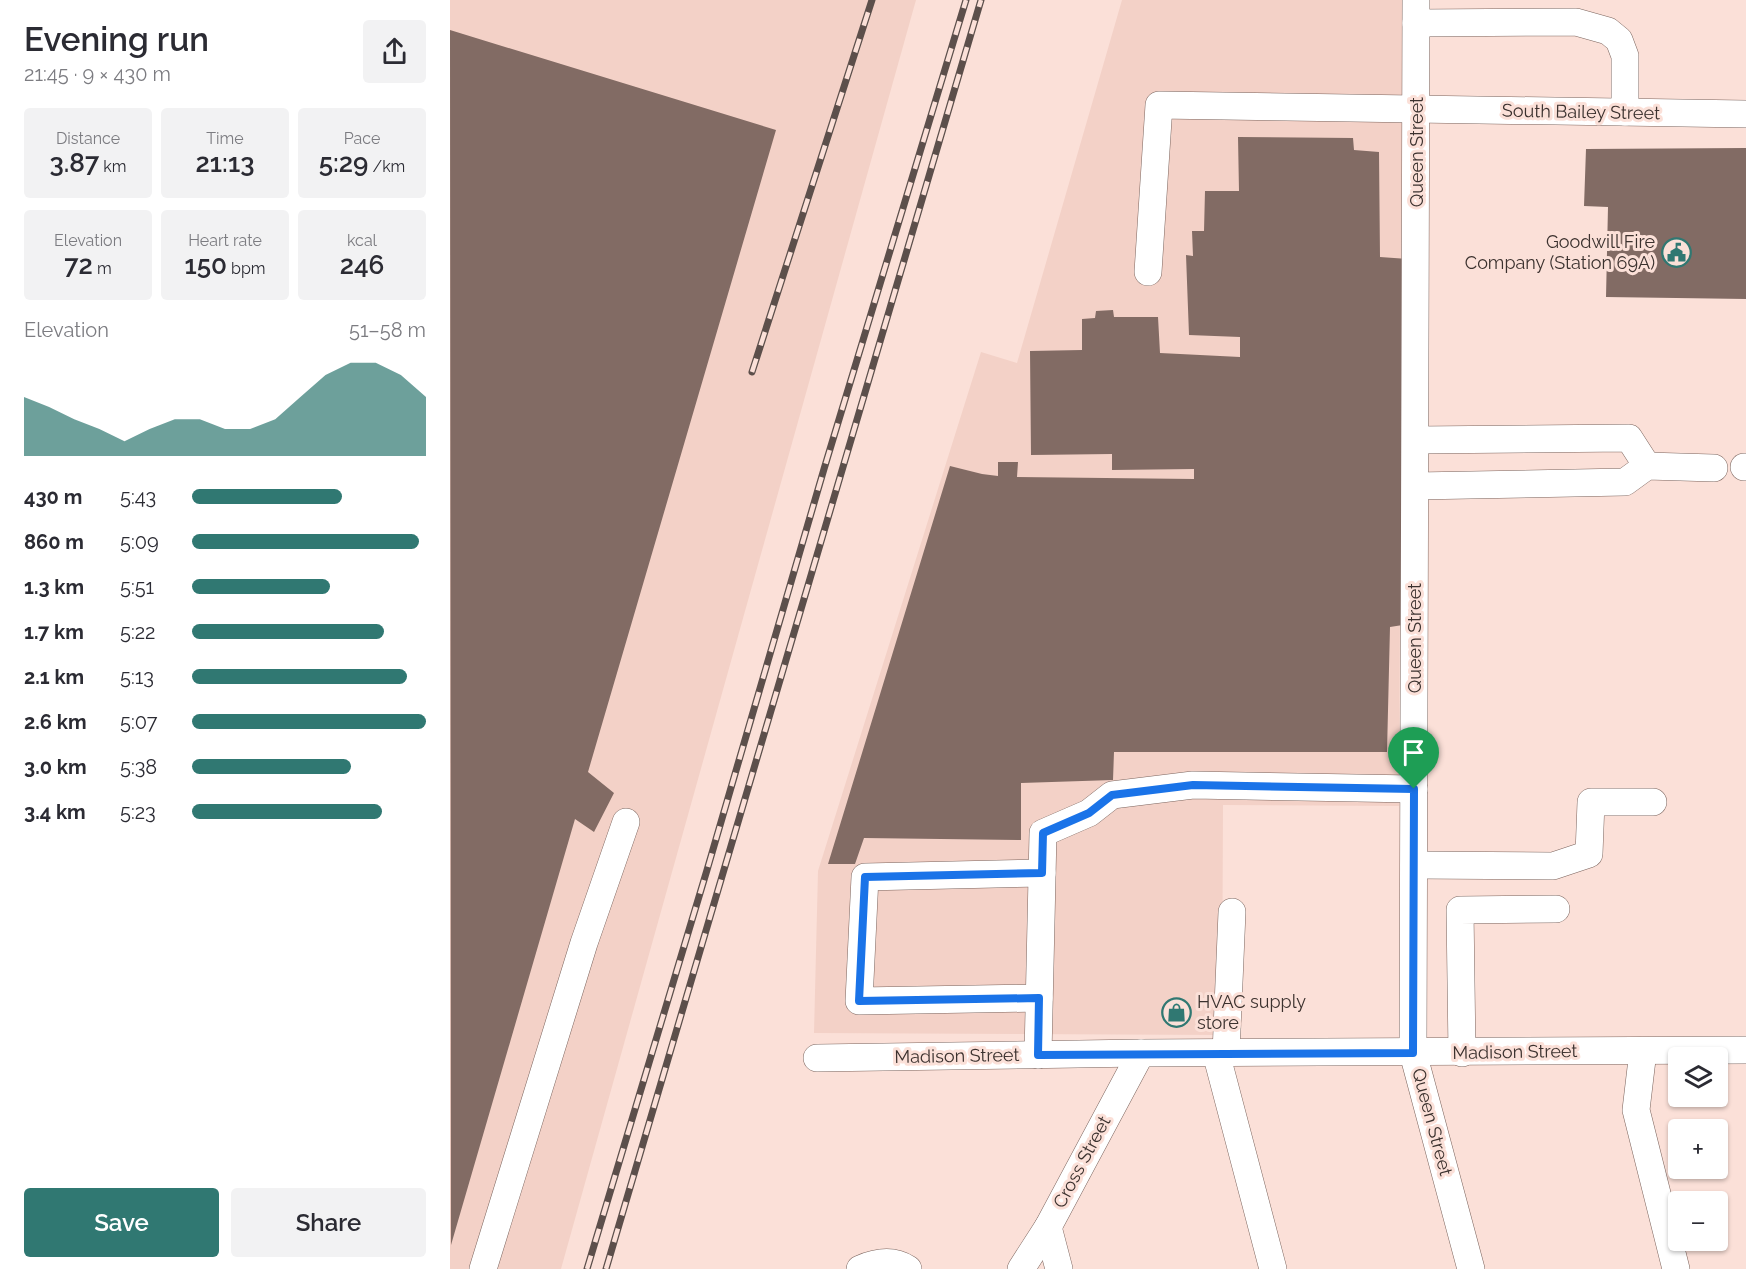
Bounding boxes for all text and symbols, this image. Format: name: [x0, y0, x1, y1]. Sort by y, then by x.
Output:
text: Evening run: [24, 20, 209, 59]
button: share: [363, 20, 426, 83]
text: 21:45 · 9 × 430 m: [24, 62, 171, 86]
street label: Queen Street: [1406, 97, 1427, 207]
street label: South Bailey Street: [1502, 100, 1660, 123]
text: Distance: [56, 129, 120, 148]
text: Time: [206, 129, 244, 148]
text: Pace: [344, 129, 380, 148]
text: 3.87: [50, 148, 99, 178]
text: 21:13: [196, 148, 254, 178]
text: 5:29: [319, 148, 368, 178]
text: km: [99, 157, 126, 176]
text: /km: [368, 157, 405, 176]
text: Elevation: [54, 231, 122, 250]
text: Heart rate: [188, 231, 262, 250]
text: kcal: [347, 231, 377, 250]
place label: Goodwill Fire Company (Station 69A): [1465, 231, 1655, 273]
public building icon: Goodwill Fire Company (Station 69A): [1660, 236, 1692, 268]
text: 72: [64, 250, 93, 280]
text: 150: [184, 250, 227, 280]
text: 246: [340, 250, 384, 280]
text: m: [93, 259, 112, 278]
text: bpm: [227, 259, 266, 278]
text: Elevation: [24, 318, 109, 342]
text: 51–58 m: [349, 318, 426, 342]
text: 430 m: [24, 485, 82, 509]
text: 5:43: [120, 485, 156, 509]
text: 860 m: [24, 530, 84, 554]
text: 5:09: [120, 530, 159, 554]
text: 1.3 km: [24, 575, 84, 599]
text: 5:51: [120, 575, 154, 599]
street label: Queen Street: [1404, 583, 1425, 693]
text: 1.7 km: [24, 620, 84, 644]
text: 5:22: [120, 620, 156, 644]
text: 2.1 km: [24, 665, 84, 689]
text: 5:13: [120, 665, 154, 689]
text: 2.6 km: [24, 710, 87, 734]
text: 5:07: [120, 710, 157, 734]
pin: [1388, 727, 1439, 789]
icon: arrive: [1397, 736, 1430, 769]
text: 3.0 km: [24, 755, 87, 779]
text: 5:38: [120, 755, 157, 779]
text: 3.4 km: [24, 800, 86, 824]
text: 5:23: [120, 800, 156, 824]
place label: HVAC supply store: [1197, 991, 1306, 1033]
shop icon: HVAC supply store: [1160, 996, 1192, 1028]
street label: Madison Street: [1452, 1040, 1578, 1063]
street label: Madison Street: [894, 1044, 1020, 1067]
map controls: [1668, 1047, 1728, 1251]
button: layers: [1668, 1047, 1728, 1107]
street label: Queen Street: [1408, 1066, 1457, 1178]
street label: Cross Street: [1049, 1112, 1115, 1211]
button: +: [1668, 1119, 1728, 1179]
button: Save: [24, 1188, 219, 1257]
button: Share: [231, 1188, 426, 1257]
button: −: [1668, 1191, 1728, 1251]

